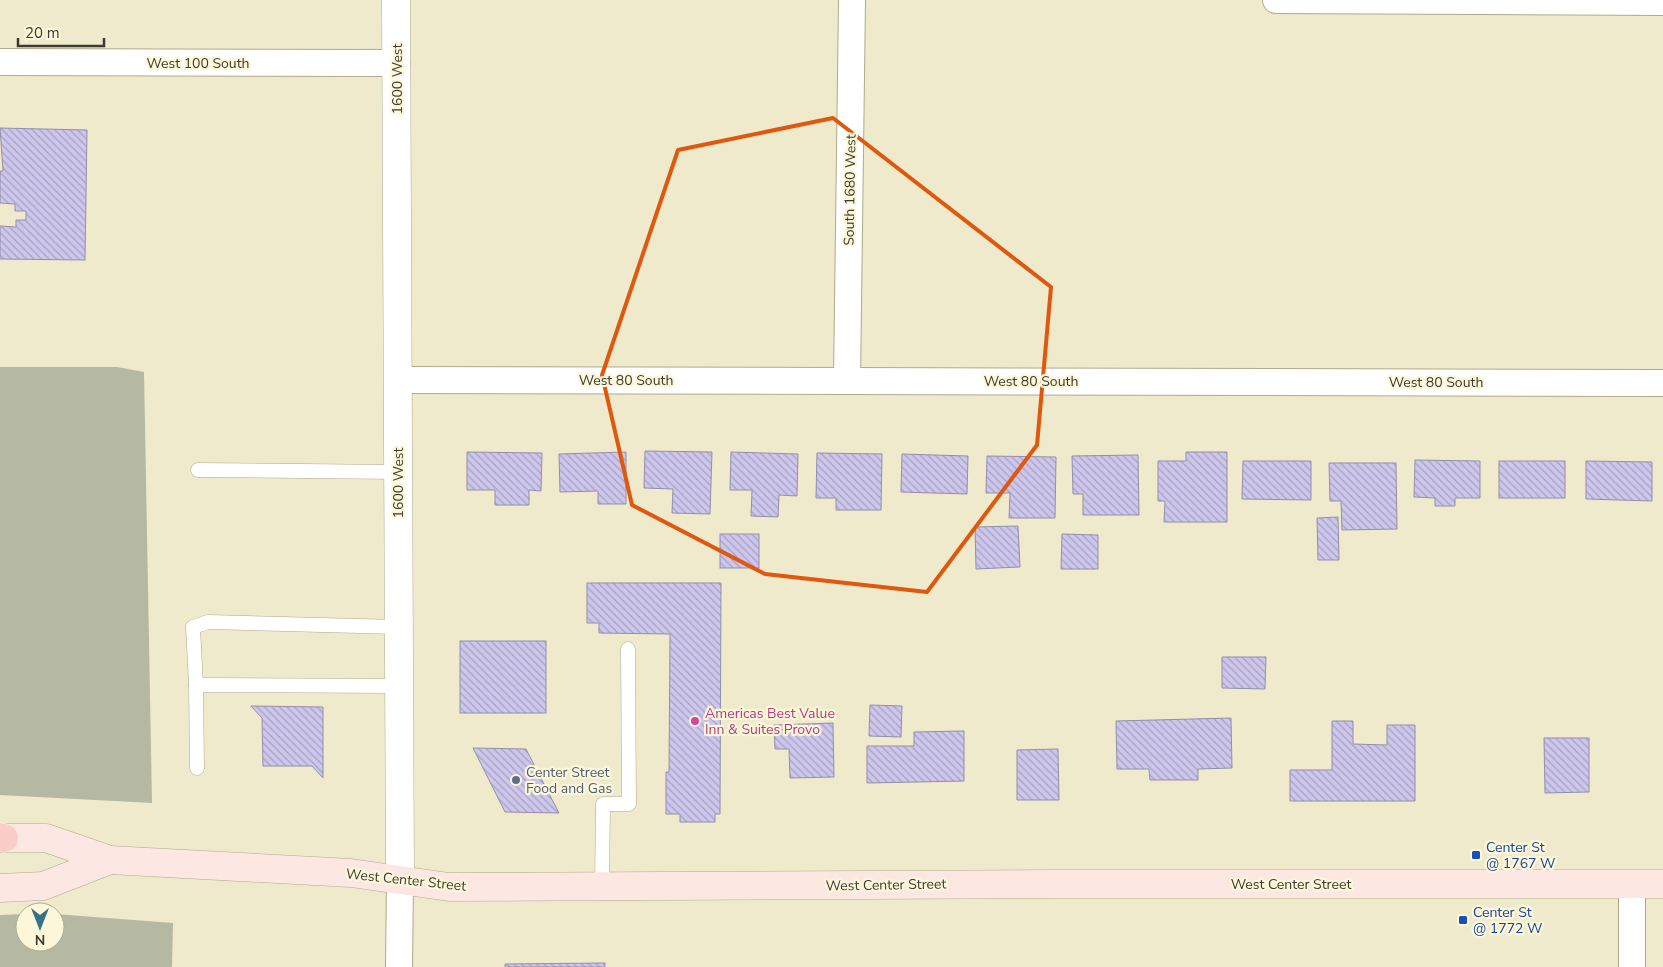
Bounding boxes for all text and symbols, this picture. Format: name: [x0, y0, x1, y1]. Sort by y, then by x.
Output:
scale bar: [18, 15, 104, 47]
text: 20 m: [25, 23, 60, 43]
street label: 1600 West: [388, 44, 407, 114]
street label: West 100 South: [146, 54, 250, 73]
street label: South 1680 West: [840, 134, 860, 246]
street label: West 80 South: [579, 371, 673, 390]
street label: West 80 South: [984, 372, 1078, 391]
street label: West 80 South: [1389, 373, 1483, 392]
street label: 1600 West: [389, 448, 408, 518]
place label: Americas Best Value Inn & Suites Provo: [705, 704, 835, 739]
marker: Americas Best Value Inn & Suites Provo: [689, 715, 701, 727]
place label: Center Street Food and Gas: [526, 763, 612, 798]
marker: Center Street Food and Gas: [510, 774, 522, 786]
place label: Center St @ 1767 W: [1486, 838, 1556, 873]
marker: Center St @ 1767 W: [1470, 849, 1482, 861]
street label: West Center Street: [345, 864, 467, 896]
street label: West Center Street: [826, 874, 947, 896]
street label: West Center Street: [1231, 875, 1351, 894]
north arrow: [15, 902, 65, 952]
place label: Center St @ 1772 W: [1473, 903, 1543, 938]
marker: Center St @ 1772 W: [1457, 914, 1469, 926]
text: N: [35, 930, 45, 949]

